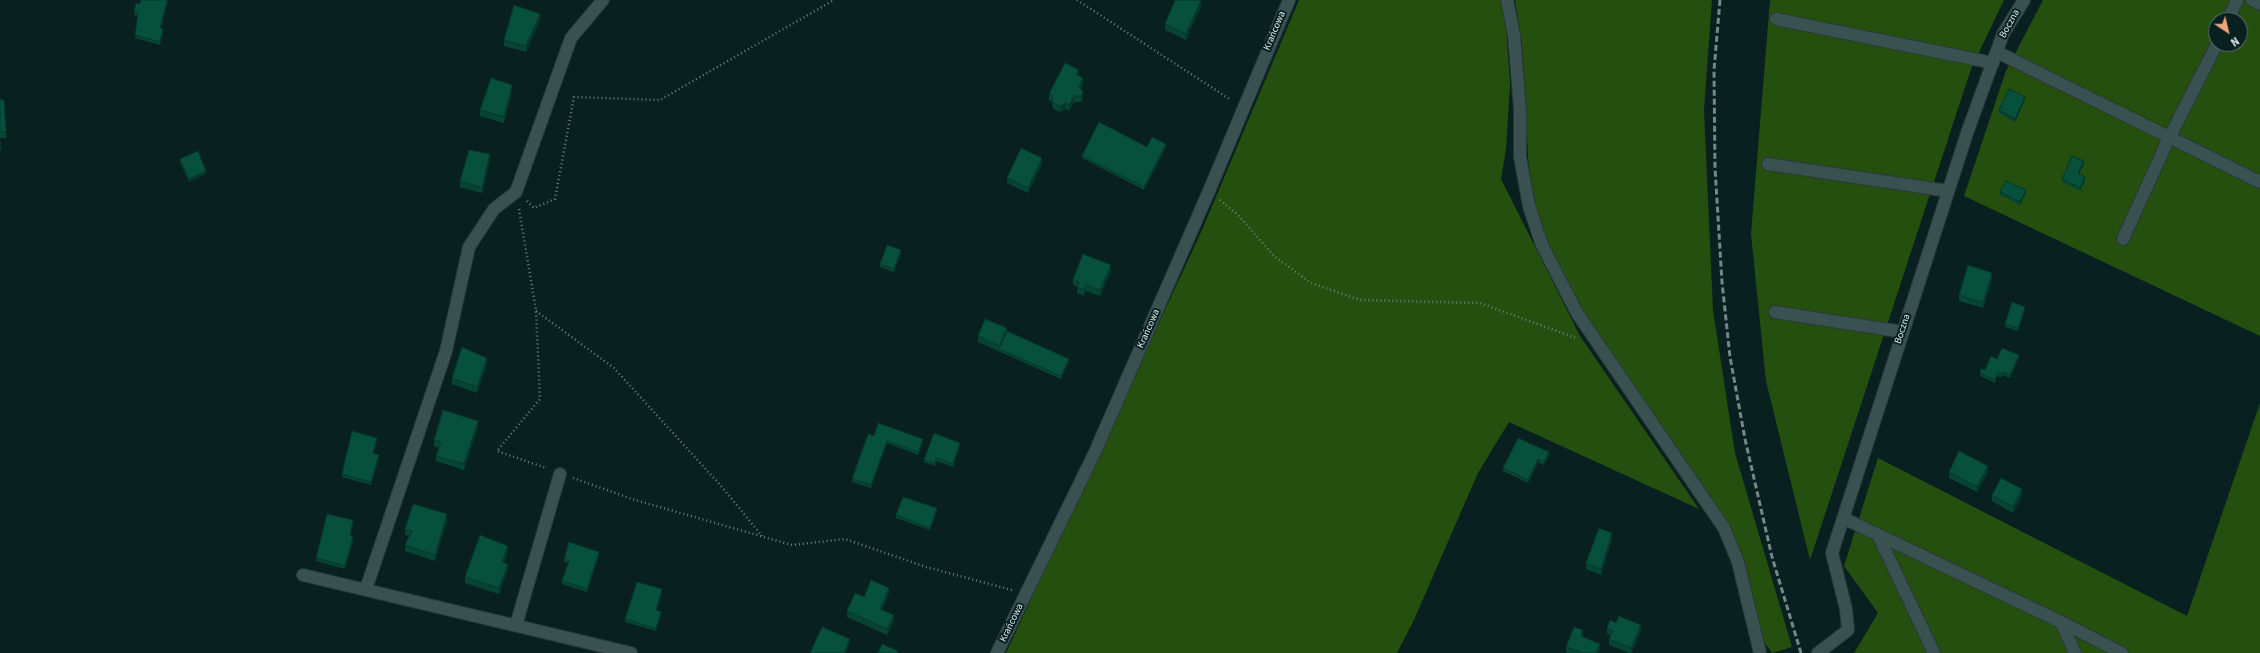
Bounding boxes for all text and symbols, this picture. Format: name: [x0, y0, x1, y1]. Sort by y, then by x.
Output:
street label: Boczna: [1997, 8, 2023, 40]
street label: Krańcowa: [1261, 10, 1289, 52]
north arrow: [2208, 12, 2248, 52]
text: N: [2227, 33, 2242, 50]
street label: Krańcowa: [1135, 308, 1163, 350]
street label: Boczna: [1893, 313, 1913, 345]
street label: Krańcowa: [998, 602, 1026, 644]

